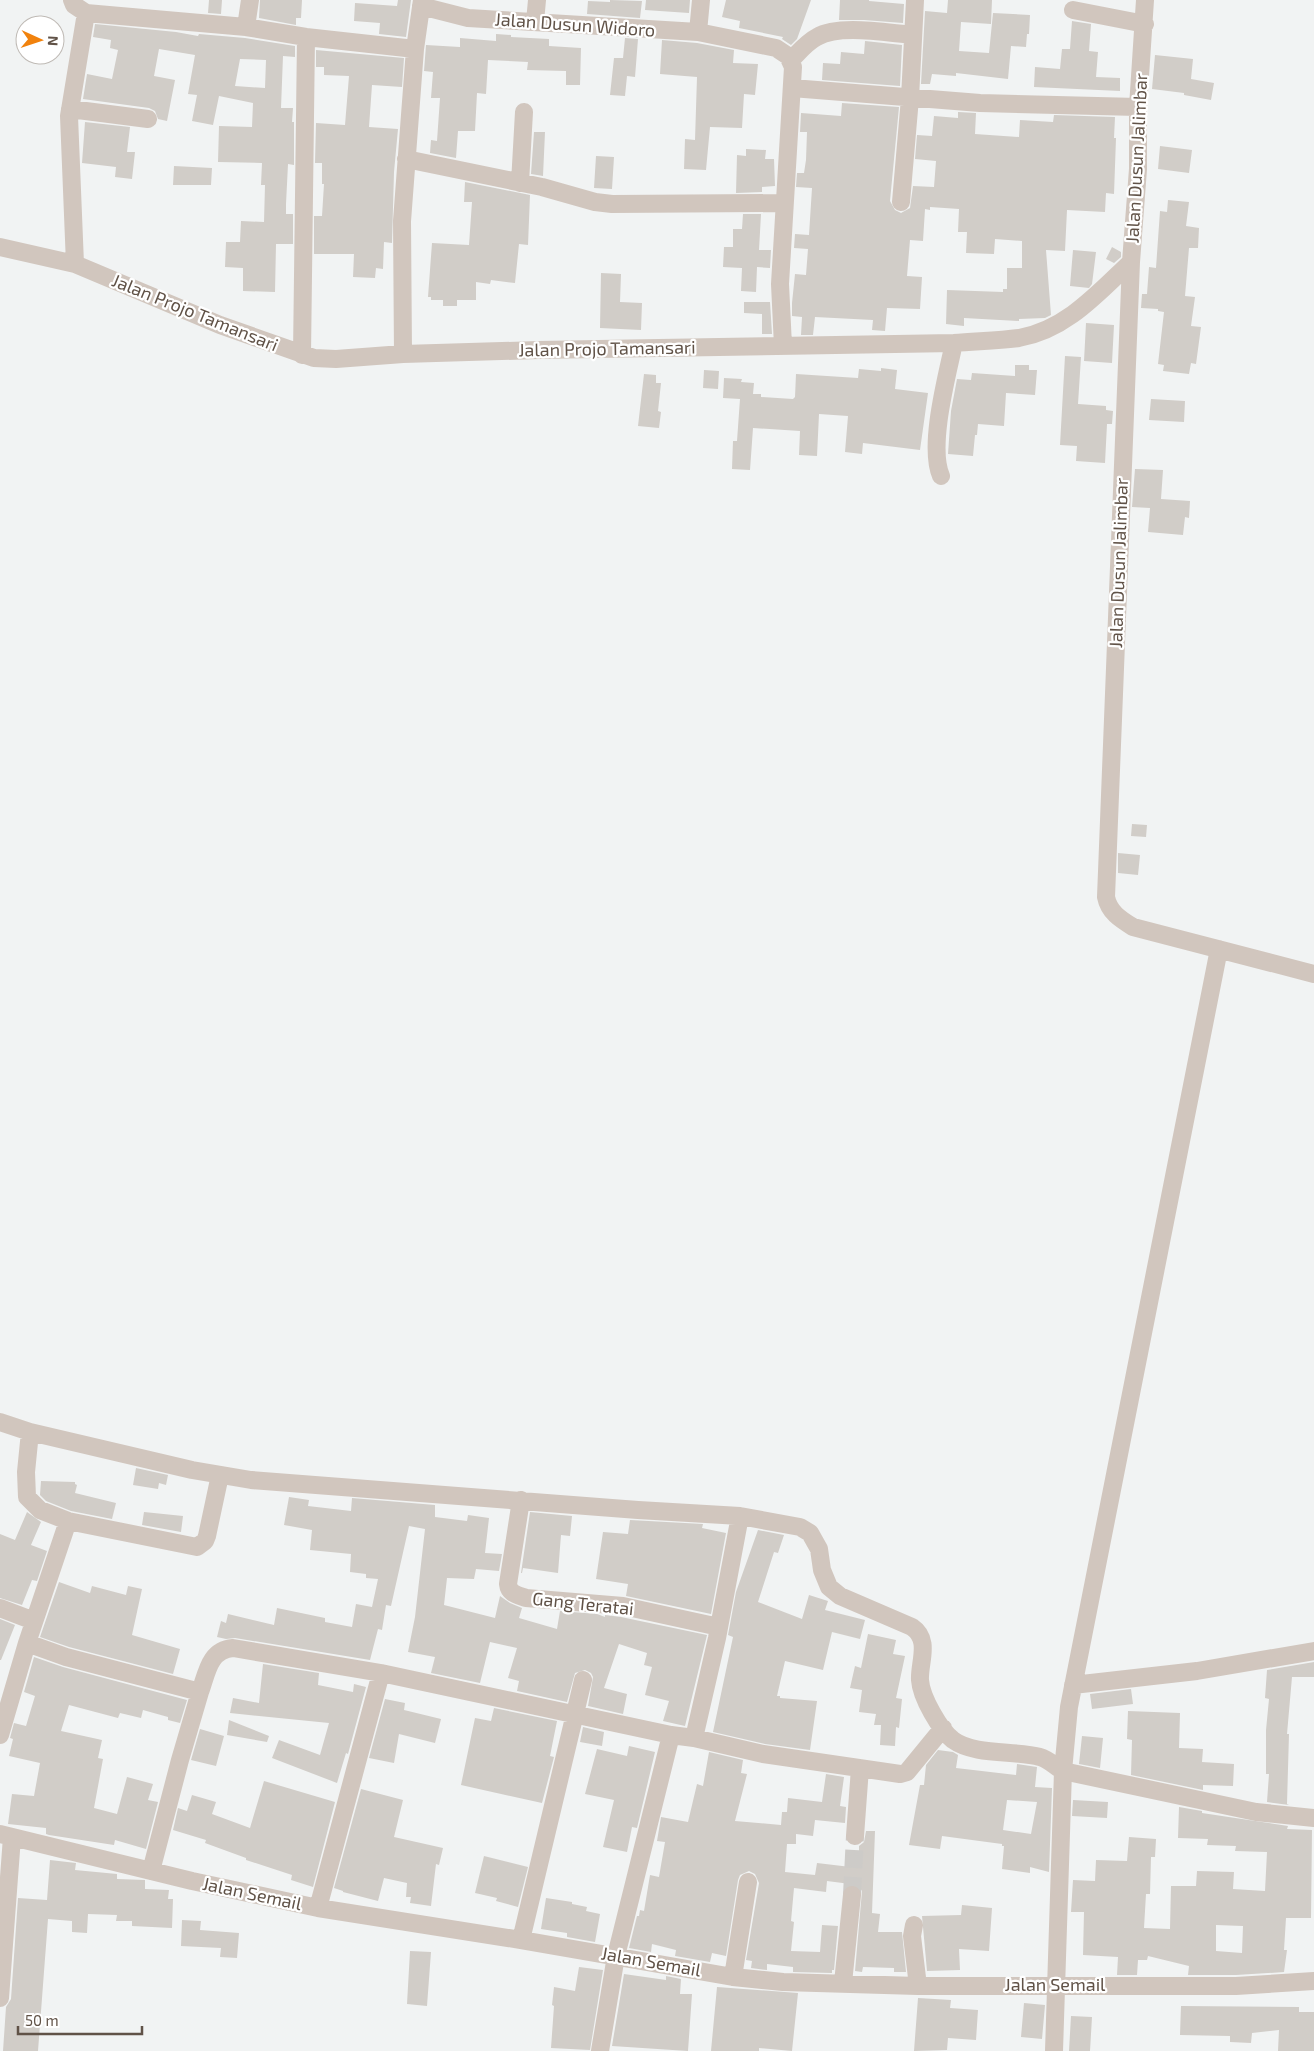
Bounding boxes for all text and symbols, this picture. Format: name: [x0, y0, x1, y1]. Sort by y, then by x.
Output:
street label: Jalan Dusun Widoro: [494, 7, 656, 41]
north arrow: [15, 15, 65, 65]
text: N: [45, 35, 62, 46]
street label: Jalan Dusun Jalimbar: [1121, 72, 1151, 244]
street label: Jalan Projo Tamansari: [109, 269, 282, 355]
street label: Jalan Projo Tamansari: [518, 335, 696, 361]
street label: Jalan Dusun Jalimbar: [1104, 477, 1132, 648]
street label: Gang Teratai: [531, 1587, 635, 1619]
street label: Jalan Semail: [201, 1872, 304, 1914]
street label: Jalan Semail: [600, 1941, 703, 1981]
street label: Jalan Semail: [1005, 1973, 1106, 1995]
scale bar: [18, 2004, 141, 2036]
text: 50 m: [25, 2011, 59, 2029]

